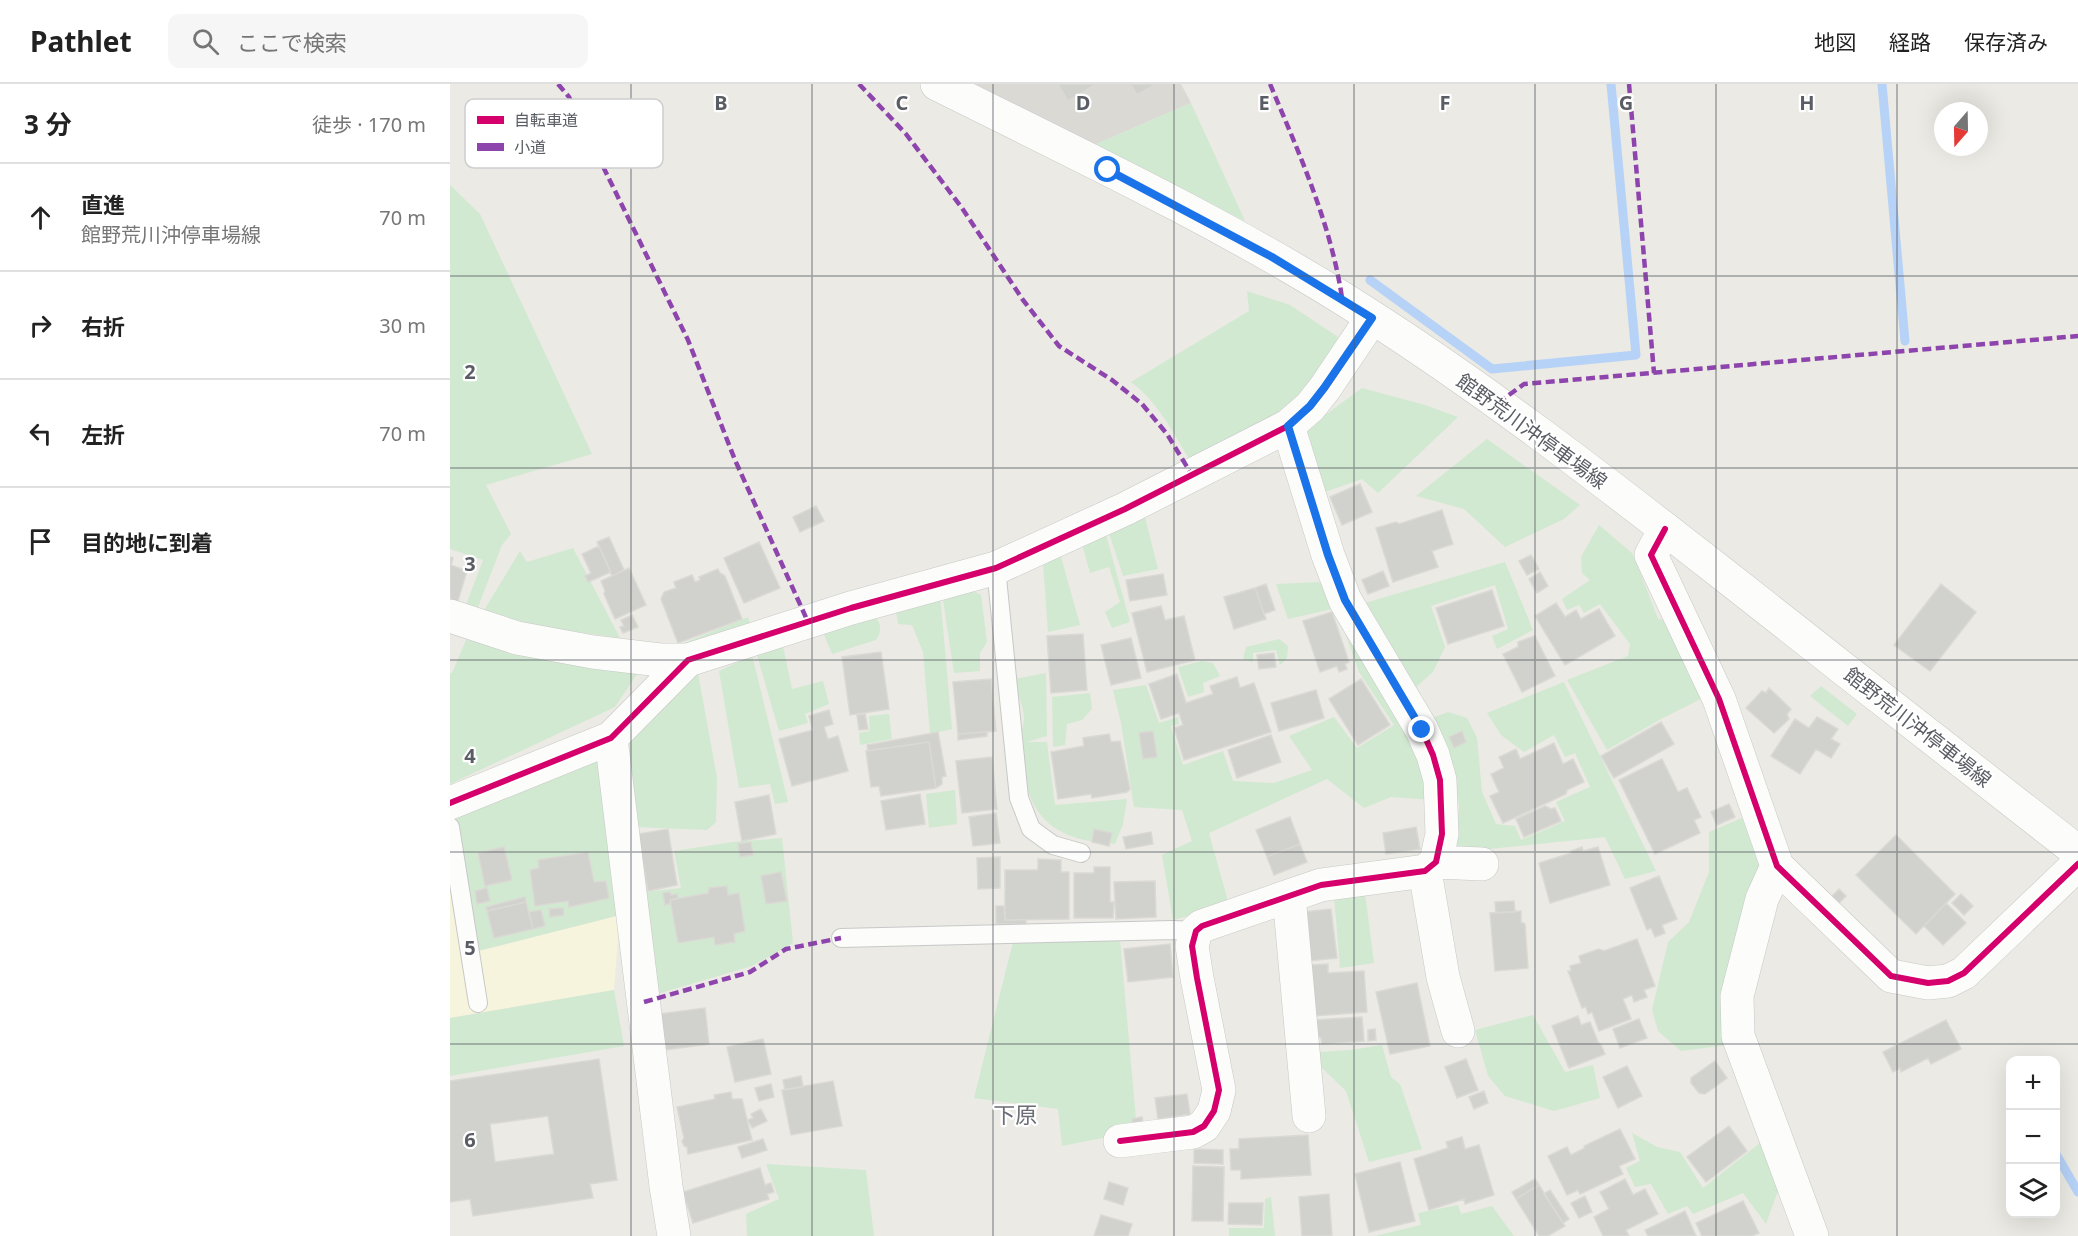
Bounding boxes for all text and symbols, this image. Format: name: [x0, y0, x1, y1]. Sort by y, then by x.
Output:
search box: [168, 14, 588, 68]
text: Pathlet: [30, 22, 132, 60]
icon: search: [189, 25, 222, 58]
text: ここで検索: [237, 27, 347, 57]
text: 地図: [1814, 28, 1856, 56]
text: 経路: [1889, 28, 1931, 56]
text: 保存済み: [1964, 28, 2048, 56]
text: B: [714, 89, 728, 116]
text: C: [896, 89, 909, 116]
text: D: [1076, 89, 1090, 116]
text: E: [1258, 89, 1270, 116]
text: F: [1440, 89, 1450, 116]
text: G: [1619, 89, 1633, 116]
text: H: [1799, 89, 1815, 116]
legend: [465, 99, 663, 168]
north arrow: [1934, 102, 1988, 156]
text: 3 分: [24, 106, 72, 142]
text: 自転車道: [514, 109, 578, 131]
text: 徒歩 · 170 m: [312, 111, 426, 138]
text: 小道: [514, 136, 546, 158]
route start: [1094, 156, 1120, 182]
text: 直進: [81, 189, 125, 219]
icon: ahead: [24, 201, 57, 234]
text: 70 m: [379, 204, 426, 231]
text: 館野荒川沖停車場線: [81, 221, 261, 248]
icon: right: [24, 309, 57, 342]
text: 右折: [81, 311, 125, 341]
text: 30 m: [379, 312, 426, 339]
text: 2: [464, 358, 476, 385]
street label: 館野荒川沖停車場線: [1451, 367, 1613, 495]
icon: left: [24, 417, 57, 450]
text: 左折: [81, 419, 125, 449]
text: 70 m: [379, 420, 426, 447]
icon: arrive: [24, 525, 57, 558]
text: 目的地に到着: [81, 527, 213, 557]
text: 3: [464, 550, 476, 577]
street label: 館野荒川沖停車場線: [1839, 661, 1997, 793]
route end: [1408, 716, 1434, 742]
text: 4: [464, 742, 476, 769]
text: 5: [464, 934, 476, 961]
map controls: [2006, 1056, 2060, 1218]
button: +: [2006, 1056, 2060, 1110]
district label: 下原: [993, 1099, 1037, 1129]
button: −: [2006, 1110, 2060, 1164]
text: 6: [464, 1126, 476, 1153]
button: layers: [2006, 1164, 2060, 1218]

